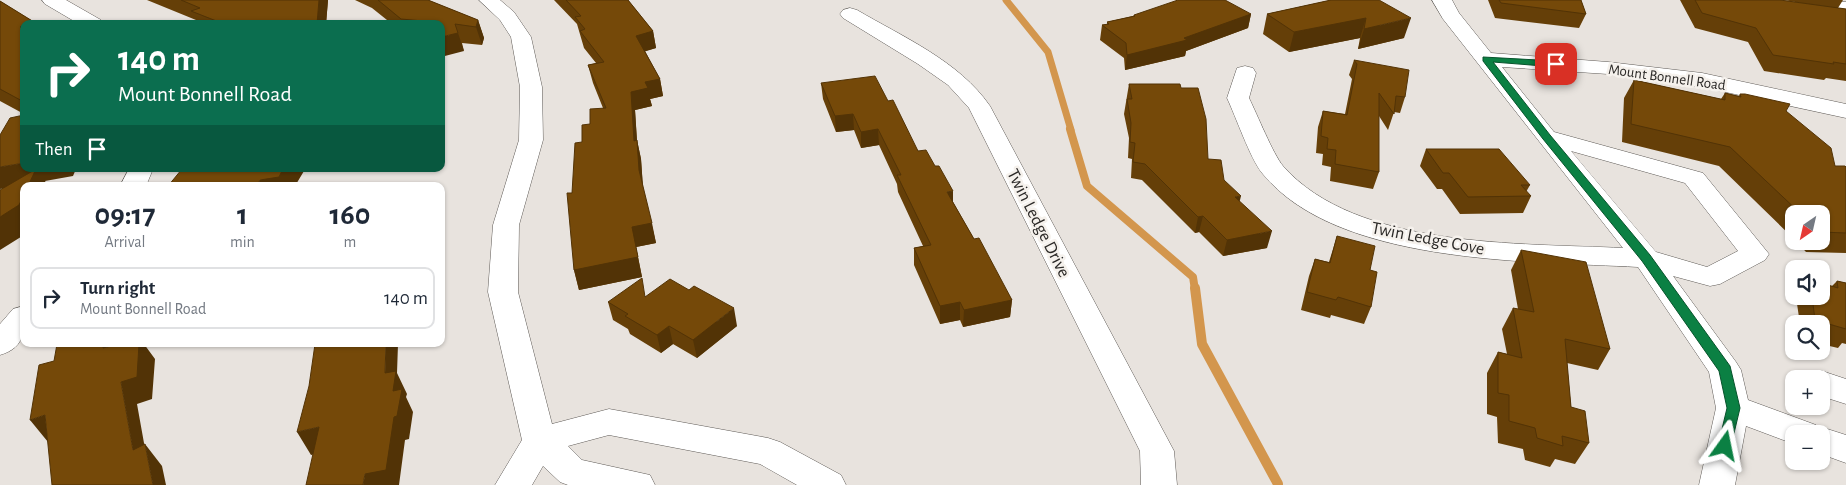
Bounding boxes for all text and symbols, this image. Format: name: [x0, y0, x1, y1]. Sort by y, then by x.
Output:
icon: right: [35, 40, 100, 105]
text: 140 m: [118, 42, 200, 77]
pin: [1535, 43, 1577, 85]
icon: arrive: [1542, 50, 1570, 78]
street label: Mount Bonnell Road: [1607, 62, 1727, 93]
text: Mount Bonnell Road: [118, 83, 292, 105]
icon: arrive: [83, 135, 111, 163]
text: Then: [35, 140, 73, 159]
street label: Twin Ledge Drive: [1003, 166, 1073, 280]
text: 09:17: [95, 200, 155, 230]
text: 1: [237, 200, 248, 230]
text: 160: [329, 200, 370, 230]
north arrow: [1785, 205, 1830, 250]
map controls: [1785, 205, 1830, 470]
street label: Twin Ledge Cove: [1370, 219, 1486, 259]
text: Arrival: [104, 234, 146, 250]
text: min: [230, 234, 255, 250]
text: m: [344, 234, 356, 250]
button: sound: [1785, 260, 1830, 305]
text: Turn right: [80, 279, 155, 298]
icon: right: [37, 284, 65, 312]
text: 140 m: [384, 289, 428, 308]
text: Mount Bonnell Road: [80, 301, 206, 317]
button: search: [1785, 315, 1830, 360]
button: +: [1785, 370, 1830, 415]
position arrow: [1698, 419, 1750, 471]
button: −: [1785, 425, 1830, 470]

